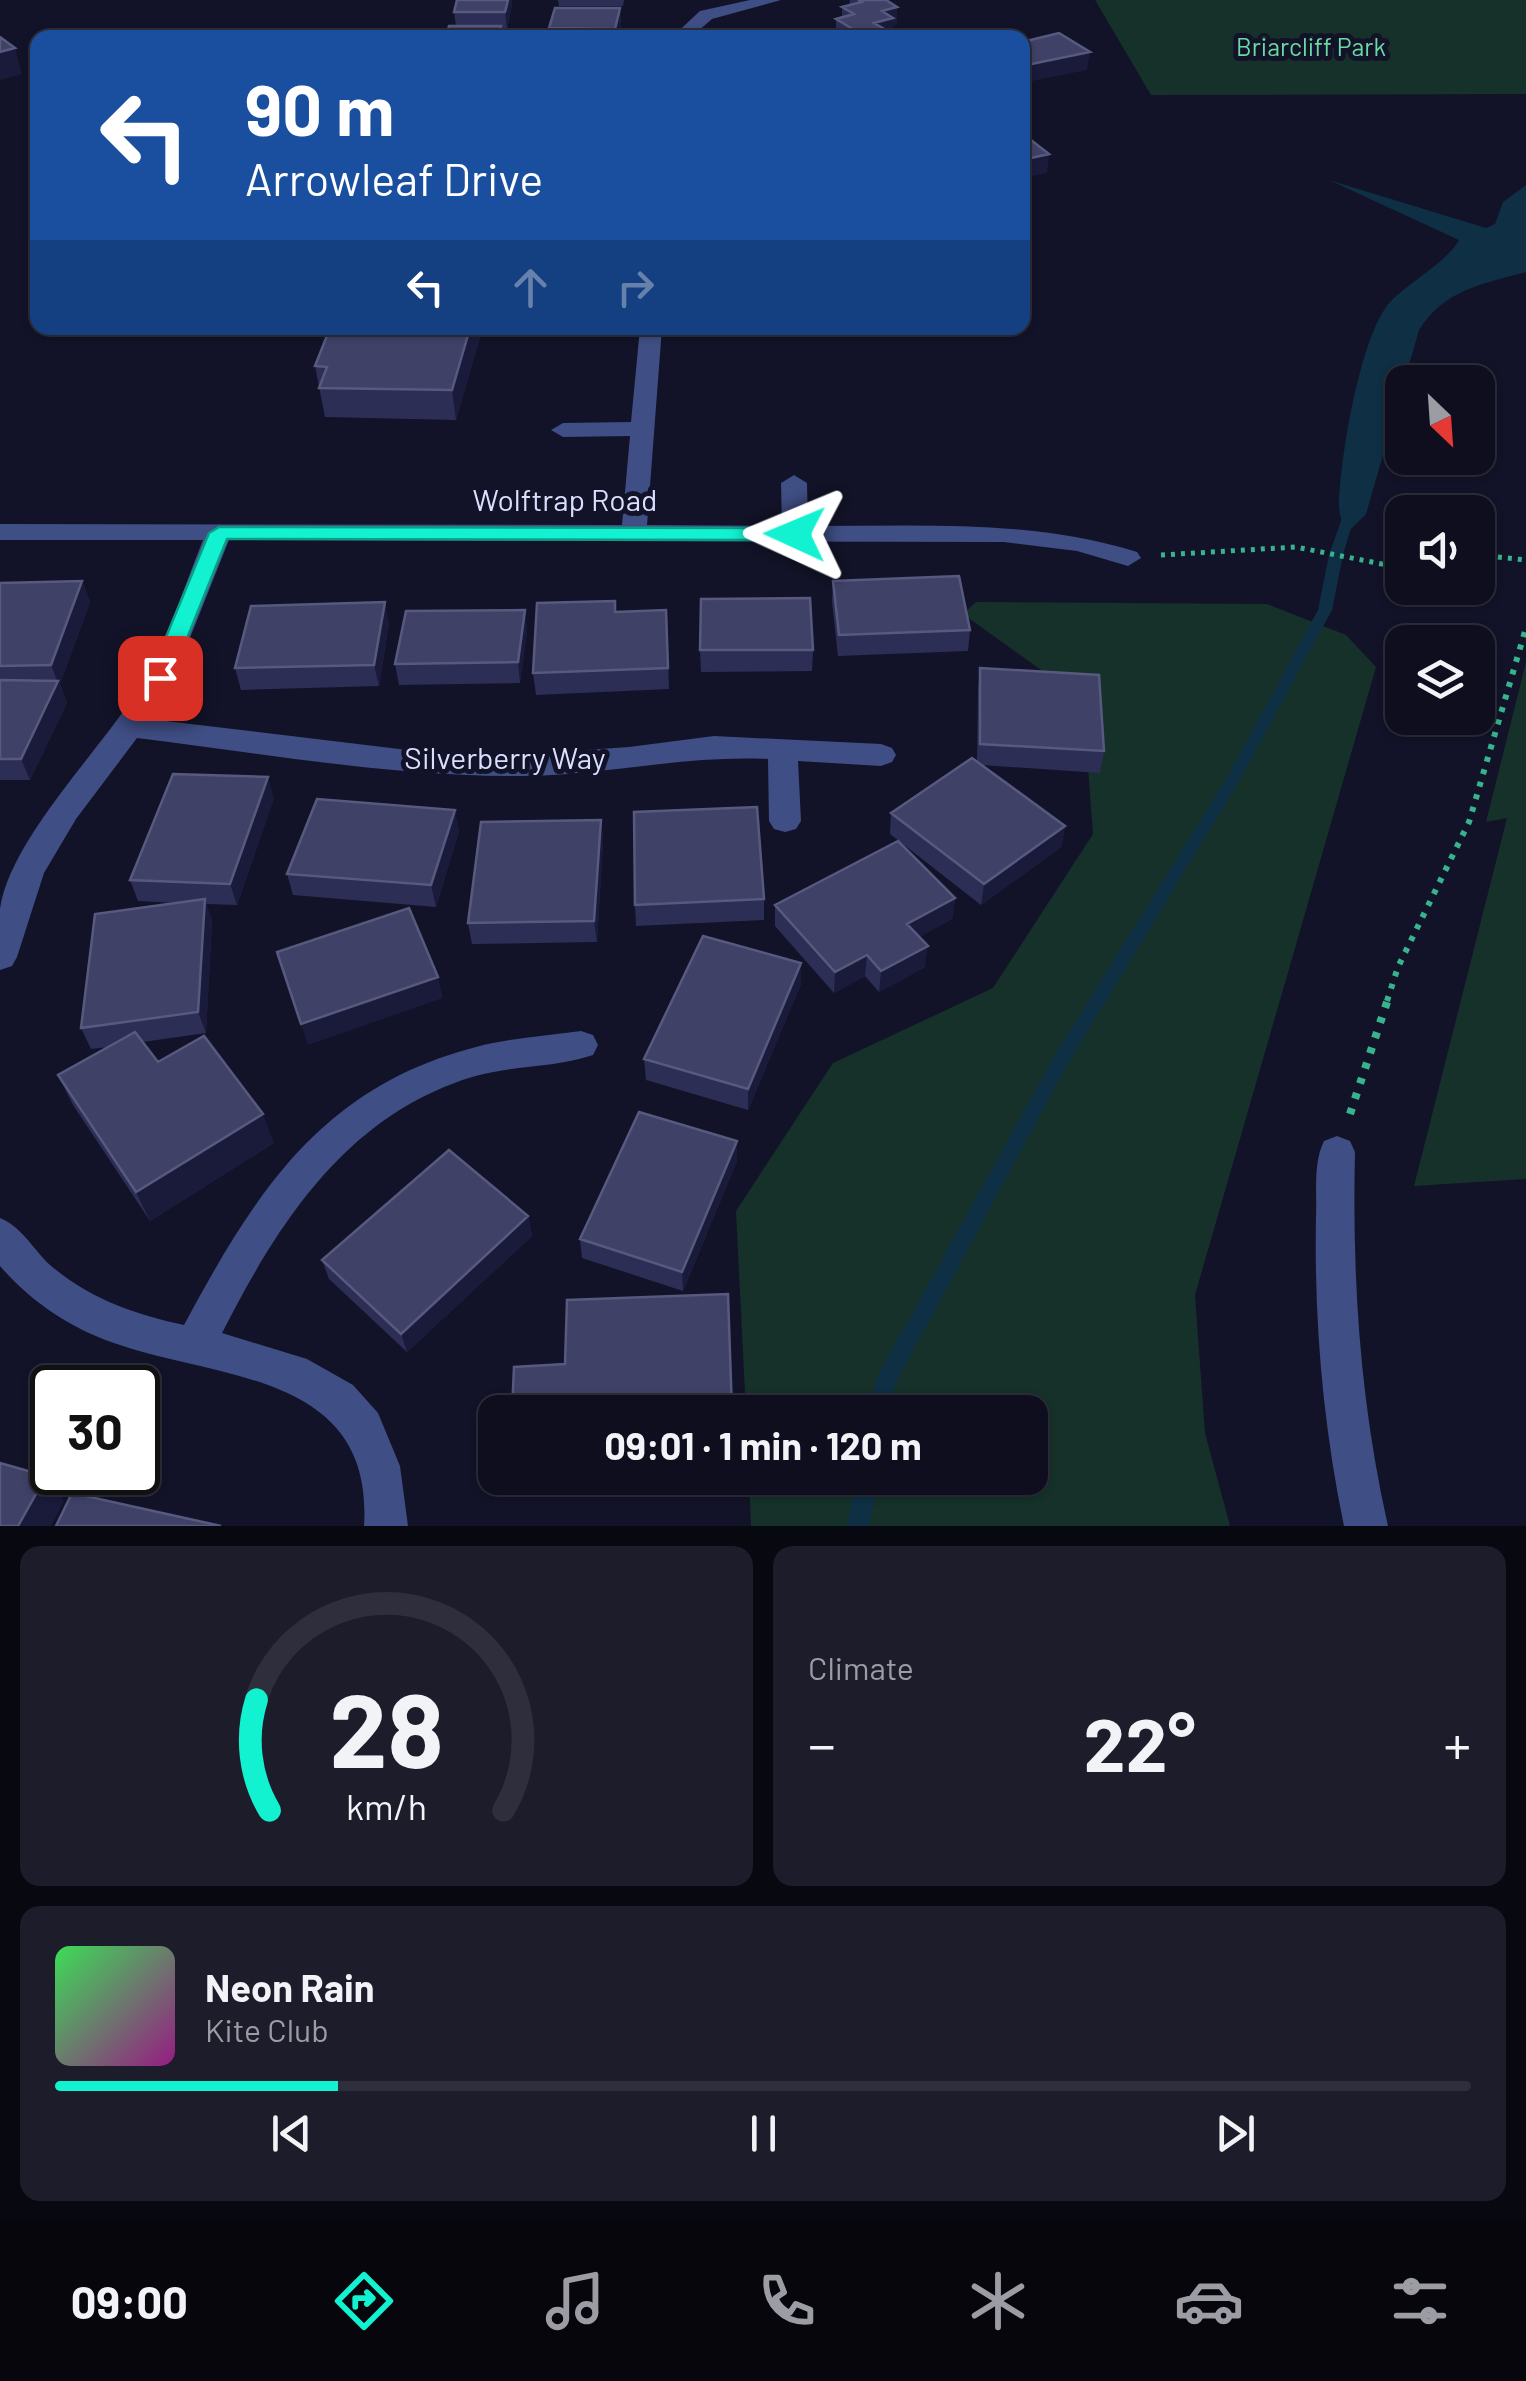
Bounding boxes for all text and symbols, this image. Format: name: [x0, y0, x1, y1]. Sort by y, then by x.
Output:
park label: Briarcliff Park: [1236, 31, 1386, 61]
text: 90 m: [245, 66, 395, 150]
icon: left: [80, 70, 210, 200]
text: Arrowleaf Drive: [245, 151, 543, 205]
icon: left: [398, 260, 453, 315]
icon: ahead: [503, 260, 558, 315]
icon: right: [608, 260, 663, 315]
north arrow: [1385, 365, 1495, 475]
map controls: [1385, 365, 1495, 735]
street label: Wolftrap Road: [473, 481, 657, 517]
position arrow: [743, 482, 847, 586]
button: sound: [1385, 495, 1495, 605]
button: layers: [1385, 625, 1495, 735]
pin: [118, 636, 203, 721]
icon: arrive: [133, 651, 188, 706]
street label: Silverberry Way: [404, 739, 606, 775]
speed limit sign: 30: [30, 1365, 160, 1495]
text: 09:01 · 1 min · 120 m: [604, 1422, 922, 1468]
text: Climate: [808, 1648, 914, 1686]
text: 28: [329, 1664, 444, 1789]
text: 22°: [1083, 1697, 1196, 1787]
text: −: [808, 1710, 836, 1776]
text: +: [1443, 1710, 1471, 1776]
text: km/h: [346, 1784, 427, 1827]
text: Neon Rain: [205, 1964, 374, 2010]
text: Kite Club: [205, 2010, 329, 2048]
icon: previous: [264, 2106, 319, 2161]
icon: pause: [736, 2106, 791, 2161]
icon: next: [1208, 2106, 1263, 2161]
icon: directions: [329, 2266, 399, 2336]
icon: music: [540, 2266, 610, 2336]
icon: phone: [752, 2266, 822, 2336]
icon: climate: [963, 2266, 1033, 2336]
icon: car: [1174, 2266, 1244, 2336]
icon: filters: [1385, 2266, 1455, 2336]
text: 09:00: [71, 2274, 188, 2328]

